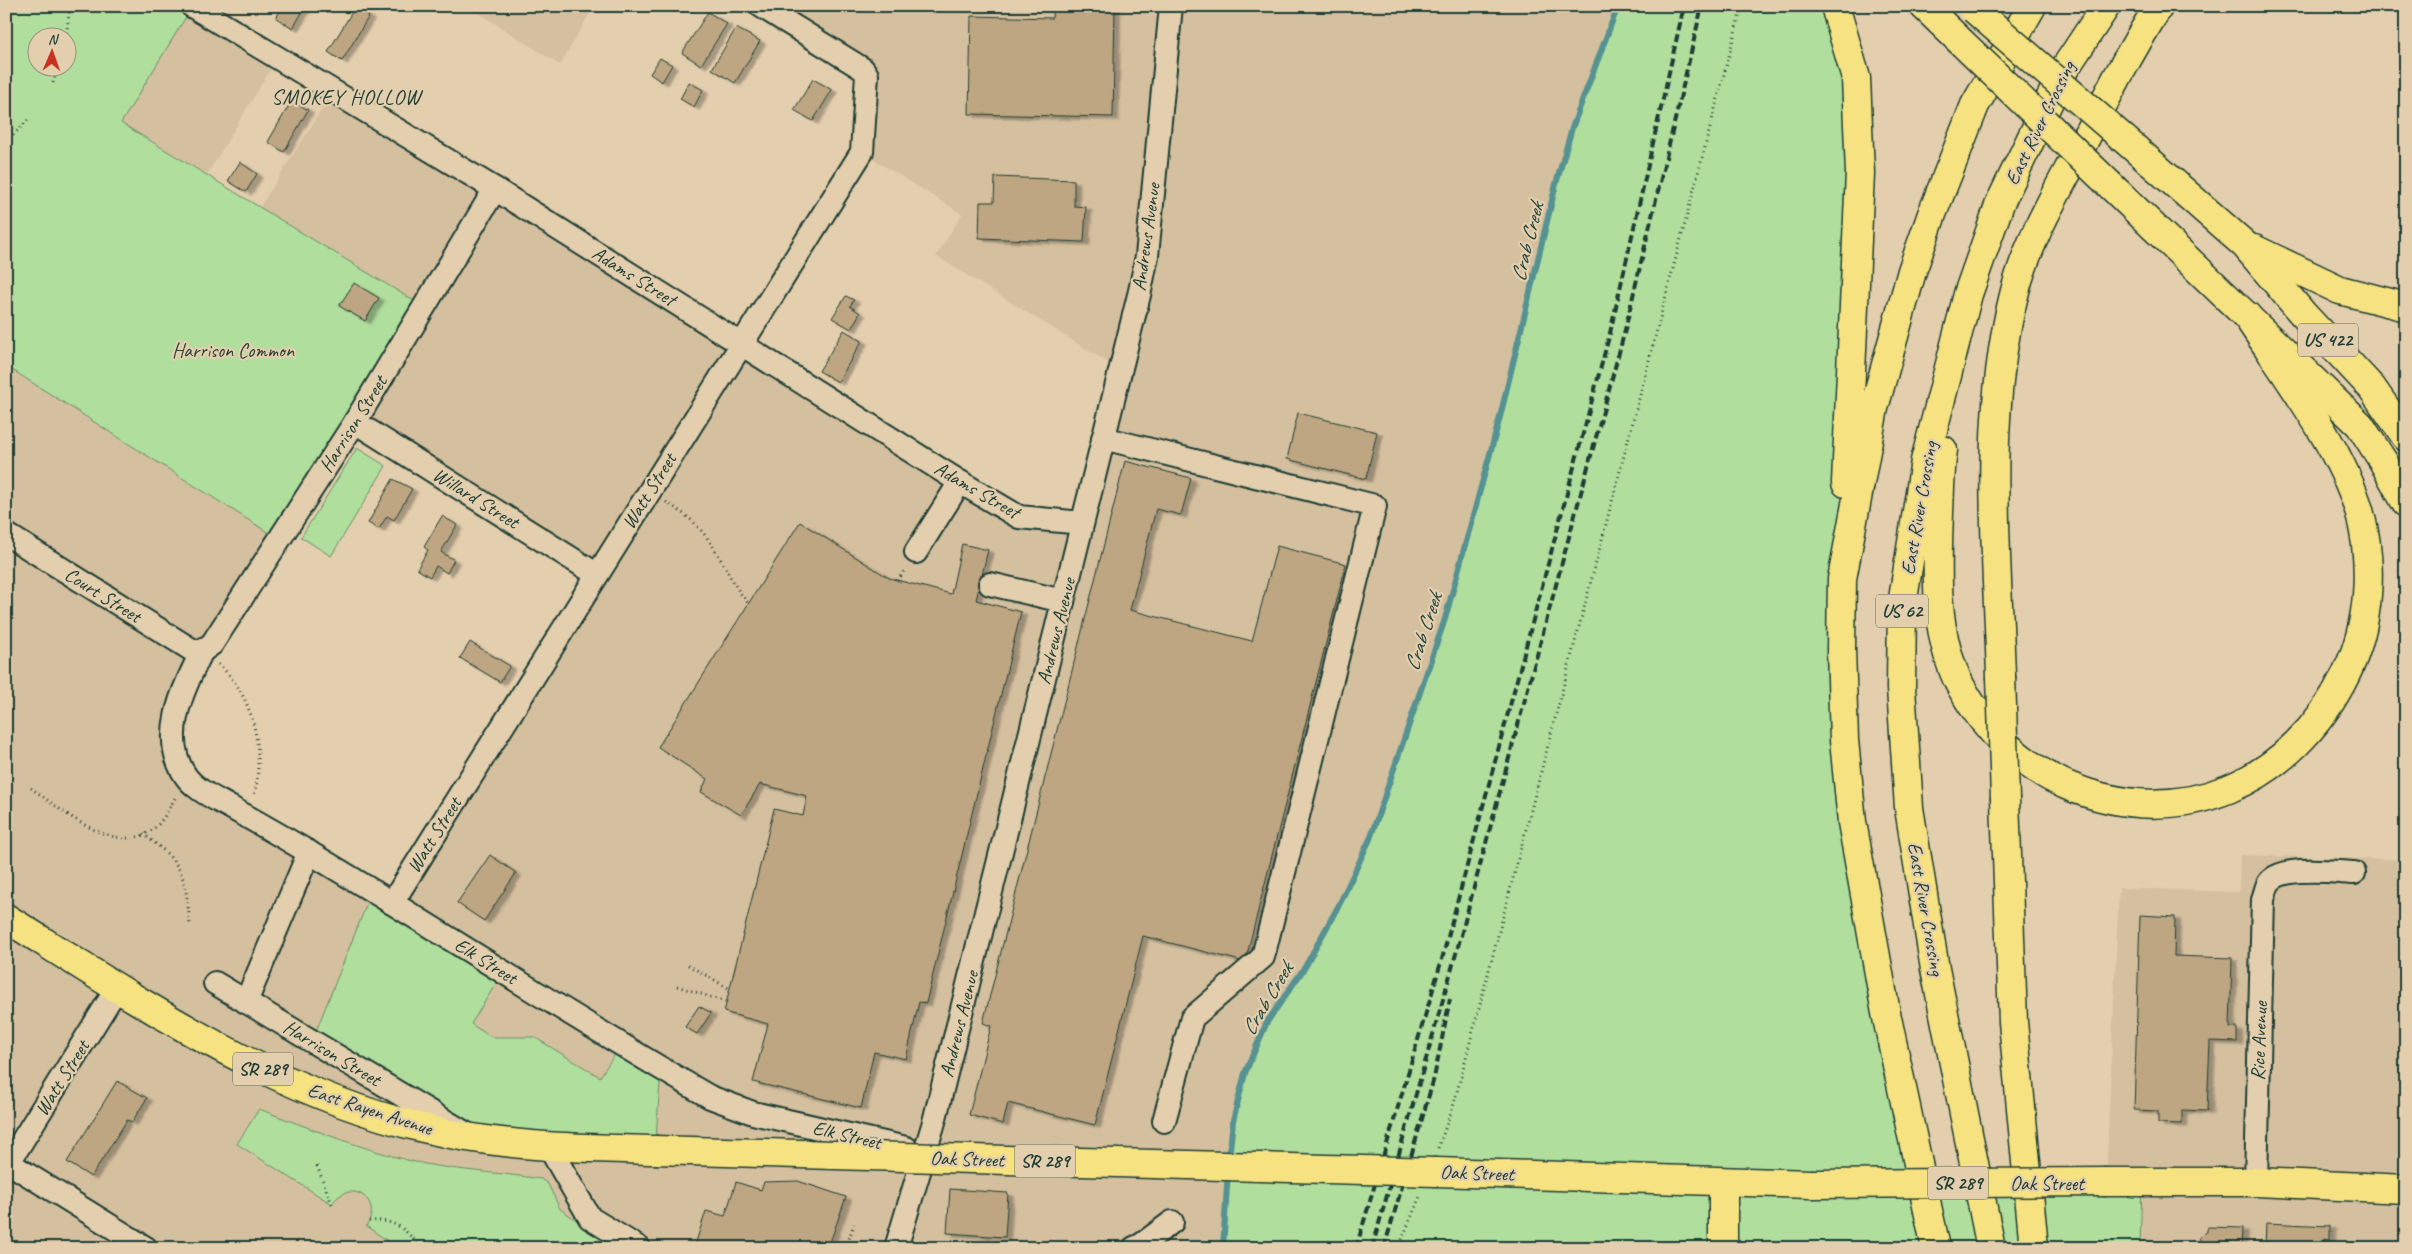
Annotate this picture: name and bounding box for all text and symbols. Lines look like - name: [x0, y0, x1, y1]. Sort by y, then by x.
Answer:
- north arrow: [28, 28, 78, 78]
- text: N: [48, 31, 59, 48]
- street label: East River Crossing: [1999, 55, 2082, 189]
- district label: SMOKEY HOLLOW: [271, 84, 424, 110]
- street label: Andrews Avenue: [1126, 180, 1166, 292]
- water label: Crab Creek: [1505, 197, 1550, 284]
- street label: Adams Street: [587, 240, 683, 313]
- road number: US 422: [2298, 324, 2358, 356]
- park label: Harrison Common: [172, 338, 295, 363]
- street label: Harrison Street: [314, 369, 394, 477]
- street label: East River Crossing: [1895, 438, 1943, 576]
- street label: Watt Street: [616, 447, 683, 533]
- street label: Adams Street: [930, 456, 1027, 526]
- street label: Willard Street: [428, 462, 526, 535]
- street label: Court Street: [60, 562, 148, 630]
- street label: Andrews Avenue: [1031, 574, 1082, 687]
- water label: Crab Creek: [1398, 587, 1449, 674]
- road number: US 62: [1876, 594, 1928, 628]
- street label: Watt Street: [401, 791, 468, 877]
- street label: East River Crossing: [1902, 841, 1950, 979]
- street label: Elk Street: [450, 932, 524, 991]
- water label: Crab Creek: [1235, 955, 1300, 1040]
- street label: Andrews Avenue: [934, 967, 985, 1080]
- street label: Rice Avenue: [2245, 1000, 2273, 1081]
- street label: Harrison Street: [279, 1014, 387, 1093]
- street label: Watt Street: [29, 1034, 96, 1120]
- road number: SR 289: [233, 1052, 293, 1086]
- street label: East Rayen Avenue: [305, 1077, 437, 1141]
- street label: Elk Street: [810, 1115, 886, 1156]
- road number: SR 289: [1015, 1144, 1075, 1178]
- street label: Oak Street: [930, 1145, 1007, 1173]
- street label: Oak Street: [1440, 1159, 1517, 1187]
- road number: SR 289: [1928, 1166, 1988, 1200]
- street label: Oak Street: [2010, 1171, 2086, 1196]

